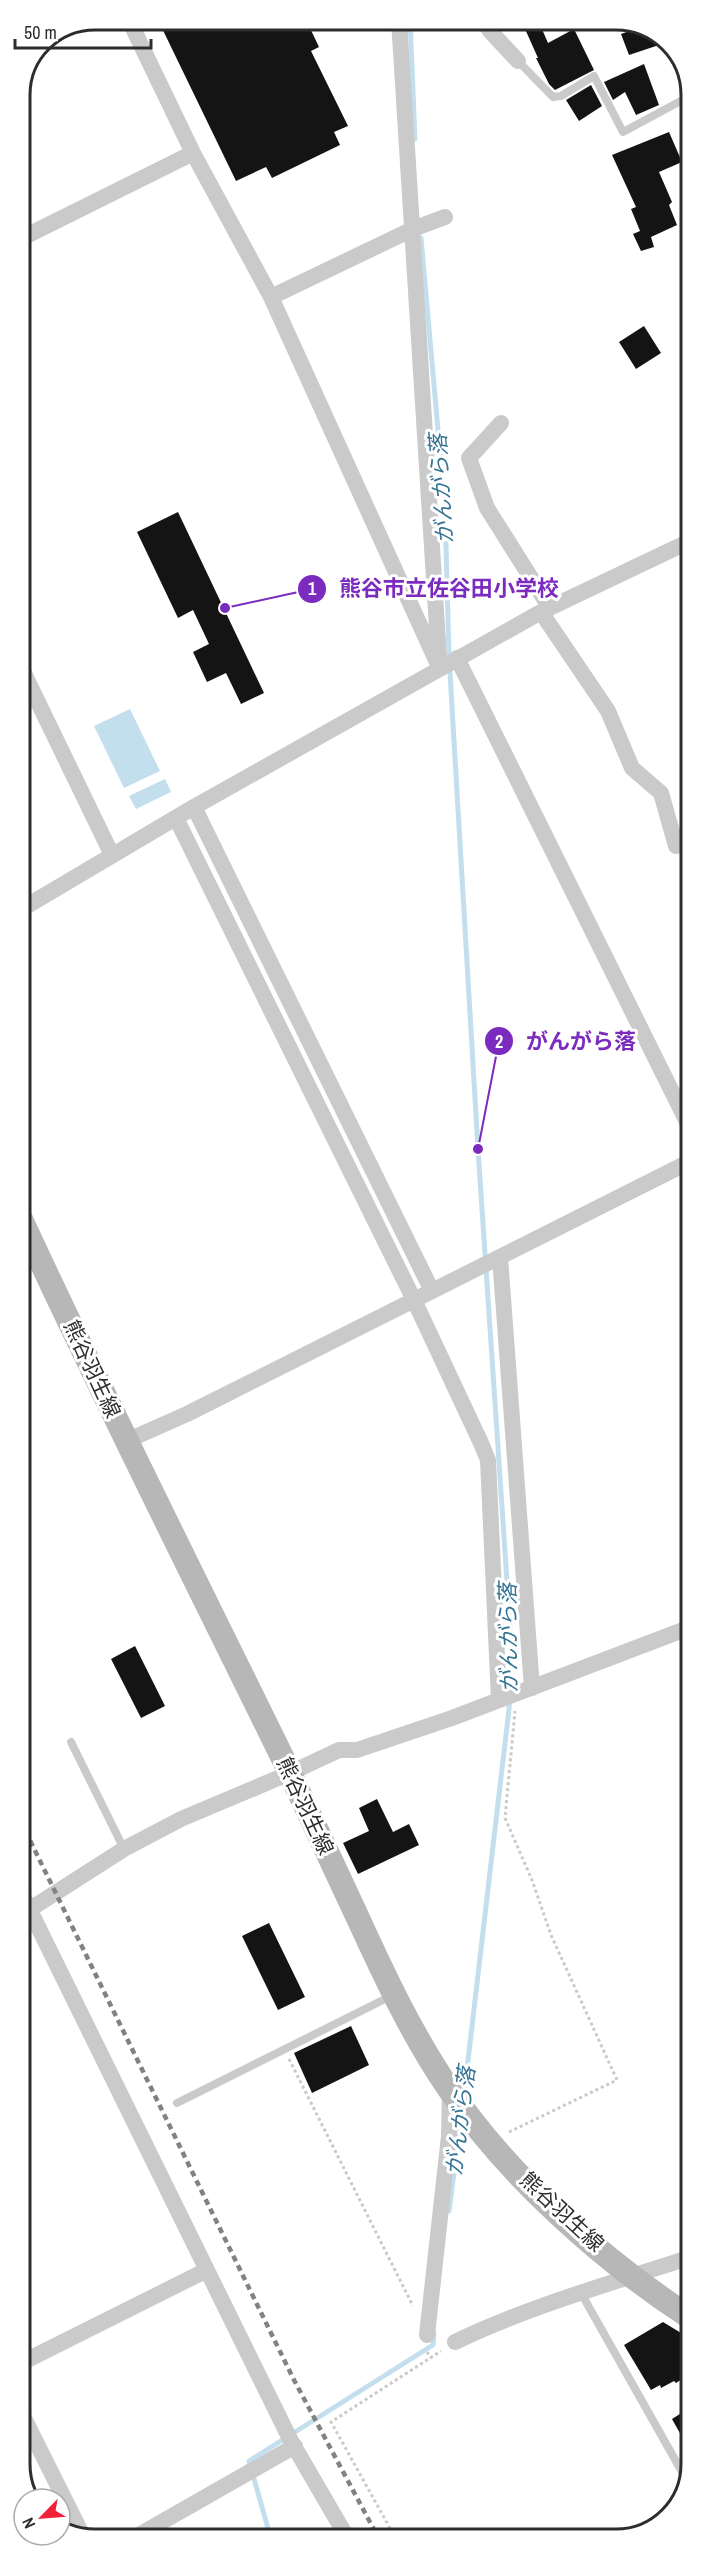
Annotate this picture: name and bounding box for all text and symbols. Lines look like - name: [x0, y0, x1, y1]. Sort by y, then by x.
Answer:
- scale bar: [15, 12, 152, 50]
- text: 50 m: [24, 20, 57, 45]
- water label: がんがら落: [422, 430, 460, 545]
- callout: 熊谷市立佐谷田小学校: [297, 569, 571, 609]
- text: 熊谷市立佐谷田小学校: [339, 573, 559, 603]
- text: 1: [308, 576, 317, 601]
- callout: がんがら落: [484, 1021, 648, 1061]
- text: がんがら落: [526, 1026, 636, 1056]
- text: 2: [495, 1029, 503, 1054]
- street label: 熊谷羽生線: [57, 1315, 128, 1422]
- water label: がんがら落: [492, 1580, 524, 1693]
- street label: 熊谷羽生線: [270, 1752, 341, 1859]
- water label: がんがら落: [438, 2062, 482, 2177]
- street label: 熊谷羽生線: [514, 2165, 611, 2258]
- north arrow: [12, 2487, 72, 2547]
- text: N: [16, 2514, 40, 2532]

